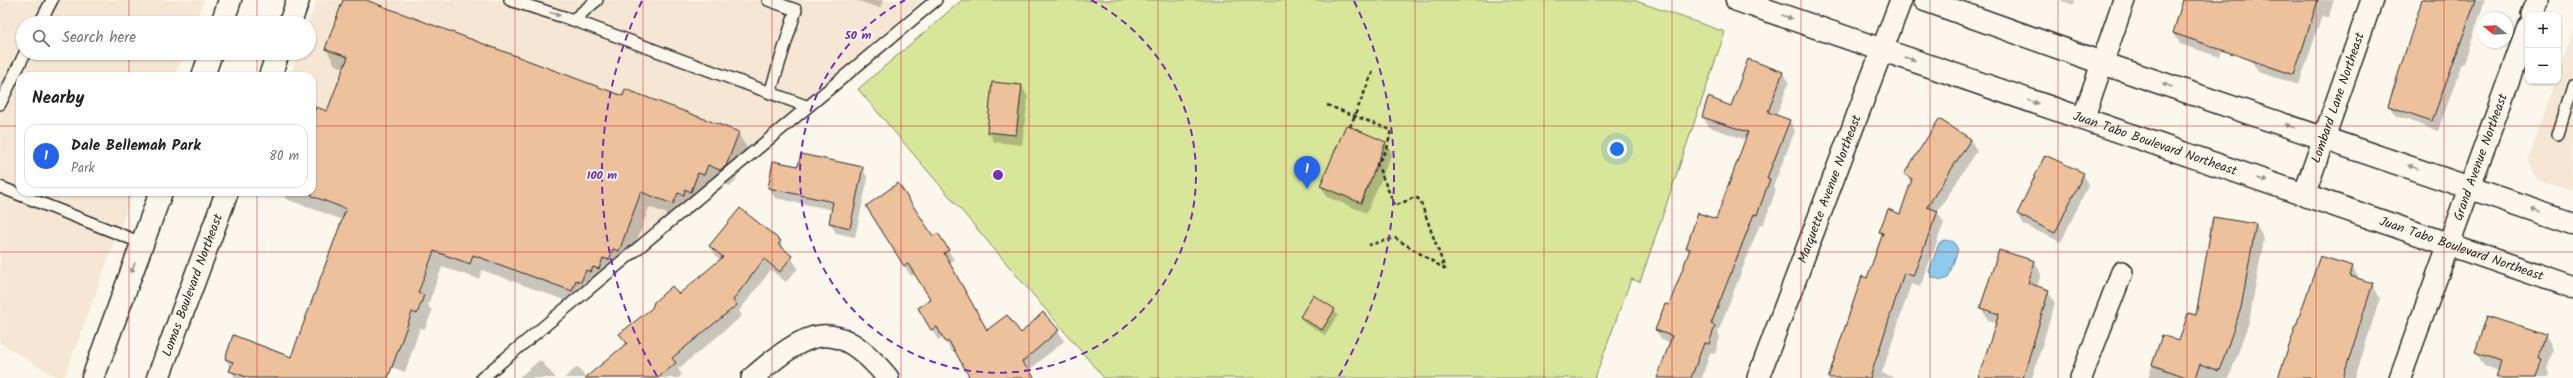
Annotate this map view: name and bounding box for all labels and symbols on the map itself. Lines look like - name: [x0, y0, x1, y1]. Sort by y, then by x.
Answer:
- one-way arrow: [549, 12, 561, 18]
- north arrow: [2477, 12, 2513, 48]
- one-way arrow: [1781, 14, 1793, 20]
- text: 50 m: [844, 26, 872, 45]
- street label: Lombard Lane Northeast: [2305, 29, 2371, 166]
- one-way arrow: [1904, 57, 1916, 63]
- one-way arrow: [2160, 82, 2172, 88]
- street label: Grand Avenue Northeast: [2448, 90, 2514, 224]
- one-way arrow: [2027, 99, 2039, 105]
- street label: Juan Tabo Boulevard Northeast: [2070, 106, 2241, 182]
- street label: Marquette Avenue Northeast: [1792, 111, 1867, 266]
- one-way arrow: [2284, 123, 2296, 129]
- your location: [1607, 139, 1627, 159]
- pin: 1: [1294, 156, 1320, 189]
- one-way arrow: [2407, 164, 2419, 170]
- text: 100 m: [587, 166, 617, 185]
- centre of rings: [991, 168, 1005, 182]
- one-way arrow: [2256, 178, 2268, 184]
- one-way arrow: [2530, 207, 2542, 213]
- street label: Lomas Boulevard Northeast: [156, 210, 229, 360]
- street label: Juan Tabo Boulevard Northeast: [2377, 211, 2547, 287]
- one-way arrow: [129, 263, 135, 275]

